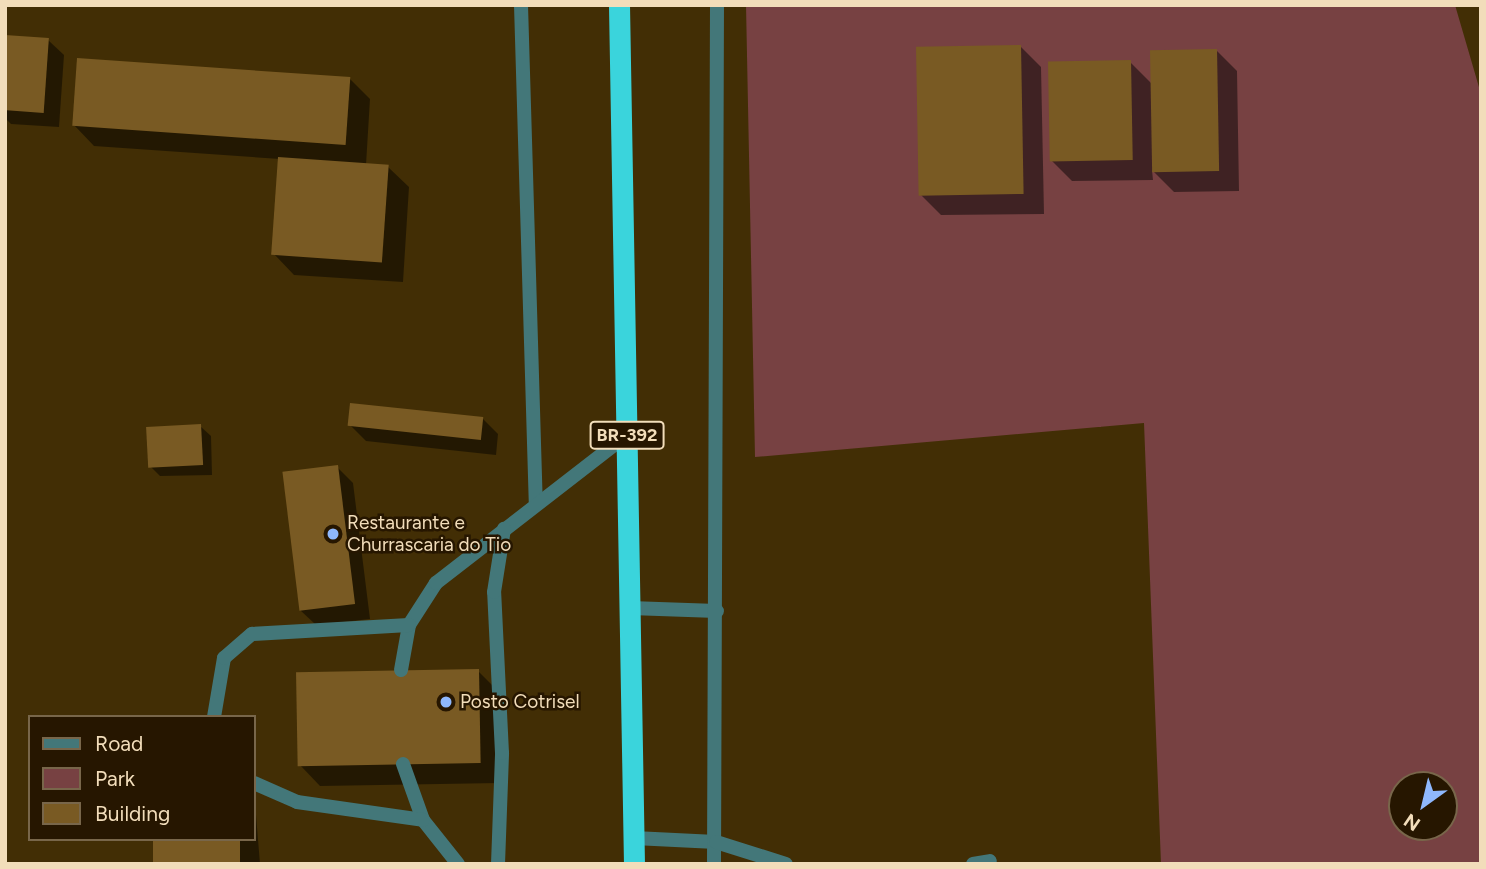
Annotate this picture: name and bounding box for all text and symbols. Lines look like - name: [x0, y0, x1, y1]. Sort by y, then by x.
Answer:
- road number: BR-392: [588, 421, 666, 450]
- place label: Restaurante e Churrascaria do Tio: [347, 512, 511, 556]
- marker: Restaurante e Churrascaria do Tio: [325, 526, 341, 542]
- place label: Posto Cotrisel: [460, 691, 580, 713]
- marker: Posto Cotrisel: [438, 694, 454, 710]
- legend: [28, 715, 256, 841]
- text: Road: [95, 731, 143, 756]
- text: Park: [95, 766, 135, 791]
- north arrow: [1388, 771, 1458, 841]
- text: Building: [95, 801, 170, 826]
- text: N: [1400, 809, 1425, 836]

